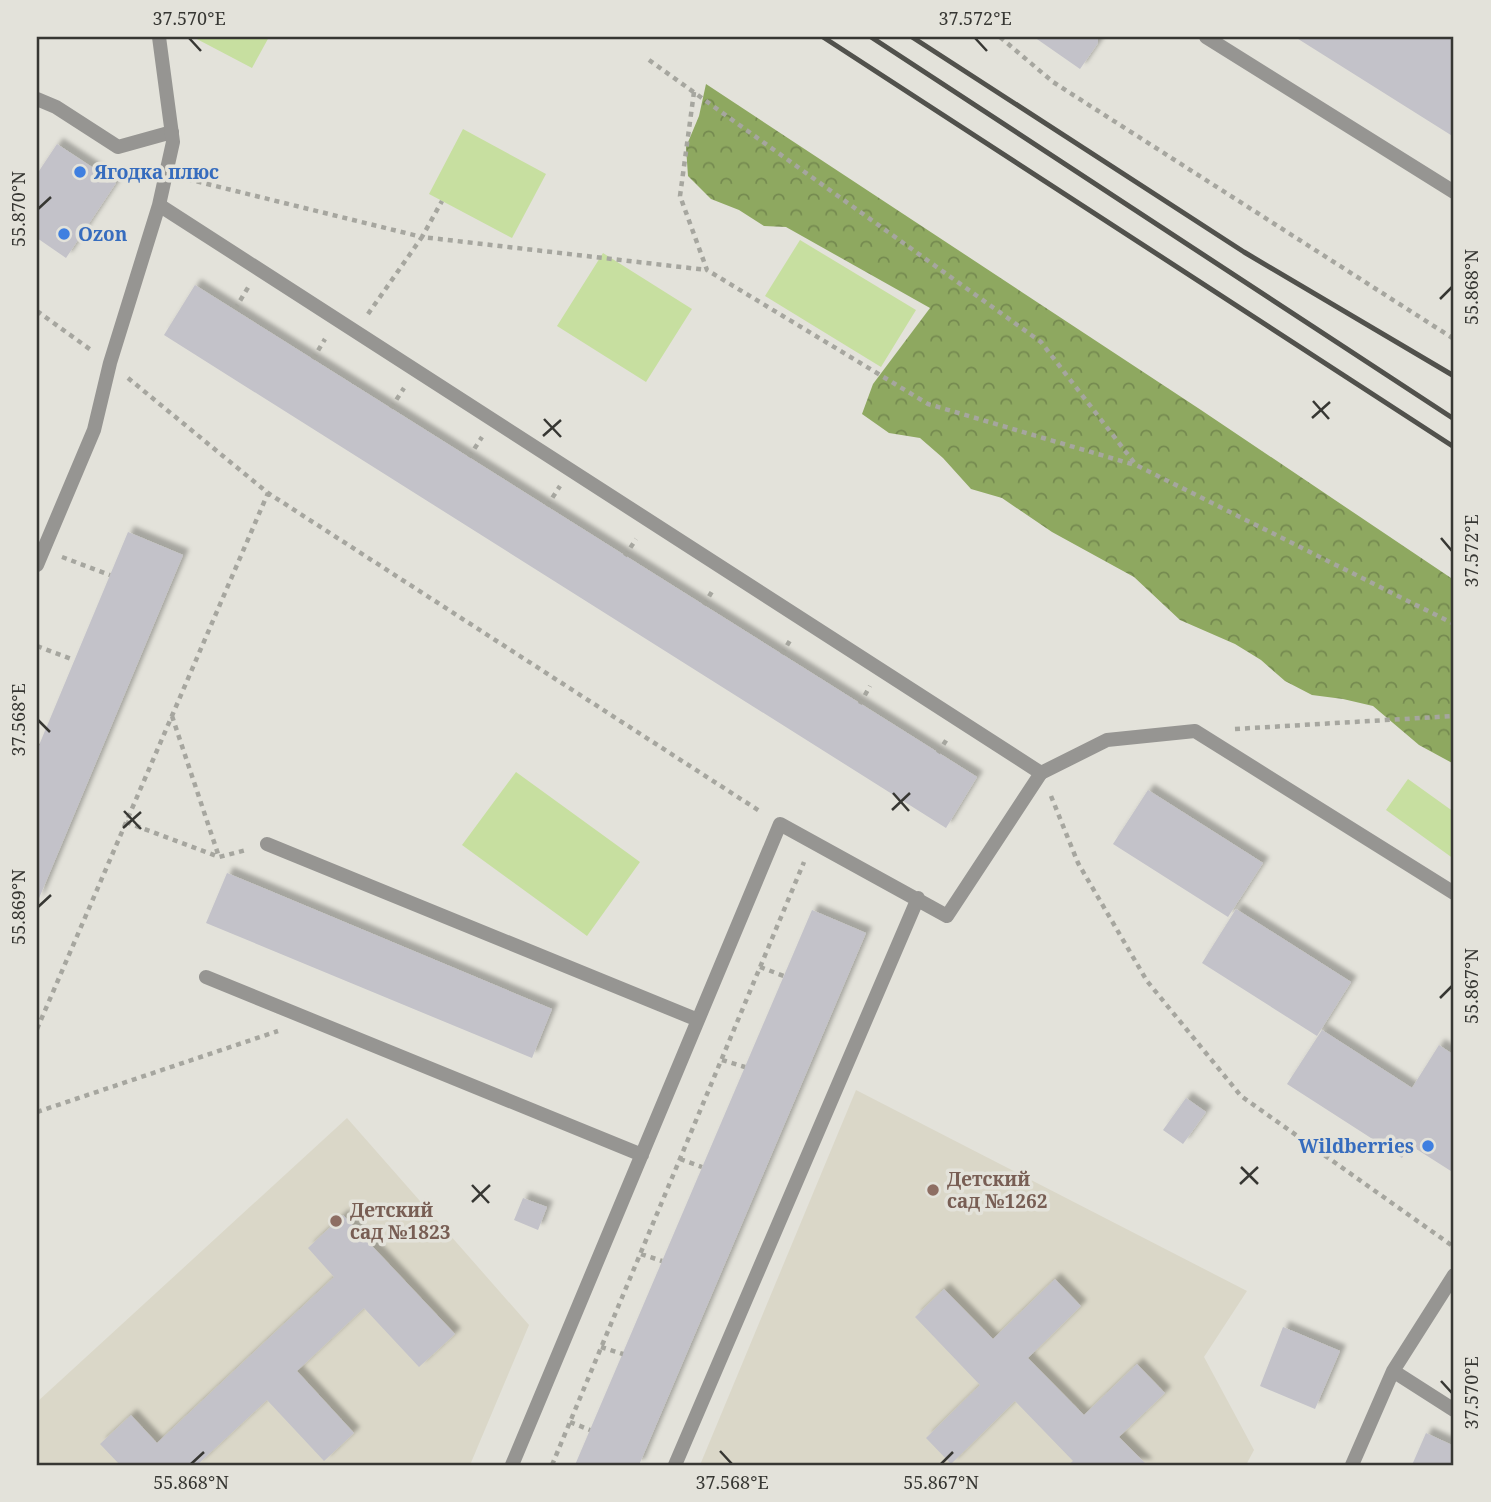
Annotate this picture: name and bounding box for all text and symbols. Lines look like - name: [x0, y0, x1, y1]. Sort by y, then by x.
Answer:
- text: 37.570°E: [152, 6, 226, 30]
- text: 37.572°E: [938, 6, 1012, 30]
- place label: Ягодка плюс: [93, 159, 219, 185]
- marker: Ягодка плюс: [72, 164, 88, 180]
- text: 55.870°N: [6, 171, 30, 247]
- place label: Ozon: [78, 221, 128, 247]
- marker: Ozon: [56, 226, 72, 242]
- text: 55.868°N: [1459, 249, 1483, 325]
- text: 37.572°E: [1459, 514, 1483, 588]
- text: 37.568°E: [6, 683, 30, 757]
- text: 55.869°N: [6, 869, 30, 945]
- text: 55.867°N: [1459, 948, 1483, 1024]
- place label: Wildberries: [1298, 1133, 1414, 1159]
- marker: Wildberries: [1420, 1138, 1436, 1154]
- place label: Детский сад №1262: [947, 1166, 1047, 1214]
- marker: Детский сад №1262: [925, 1182, 941, 1198]
- place label: Детский сад №1823: [350, 1197, 450, 1245]
- marker: Детский сад №1823: [328, 1213, 344, 1229]
- text: 37.570°E: [1459, 1356, 1483, 1430]
- text: 55.868°N: [153, 1470, 229, 1494]
- text: 37.568°E: [695, 1470, 769, 1494]
- text: 55.867°N: [903, 1470, 979, 1494]

